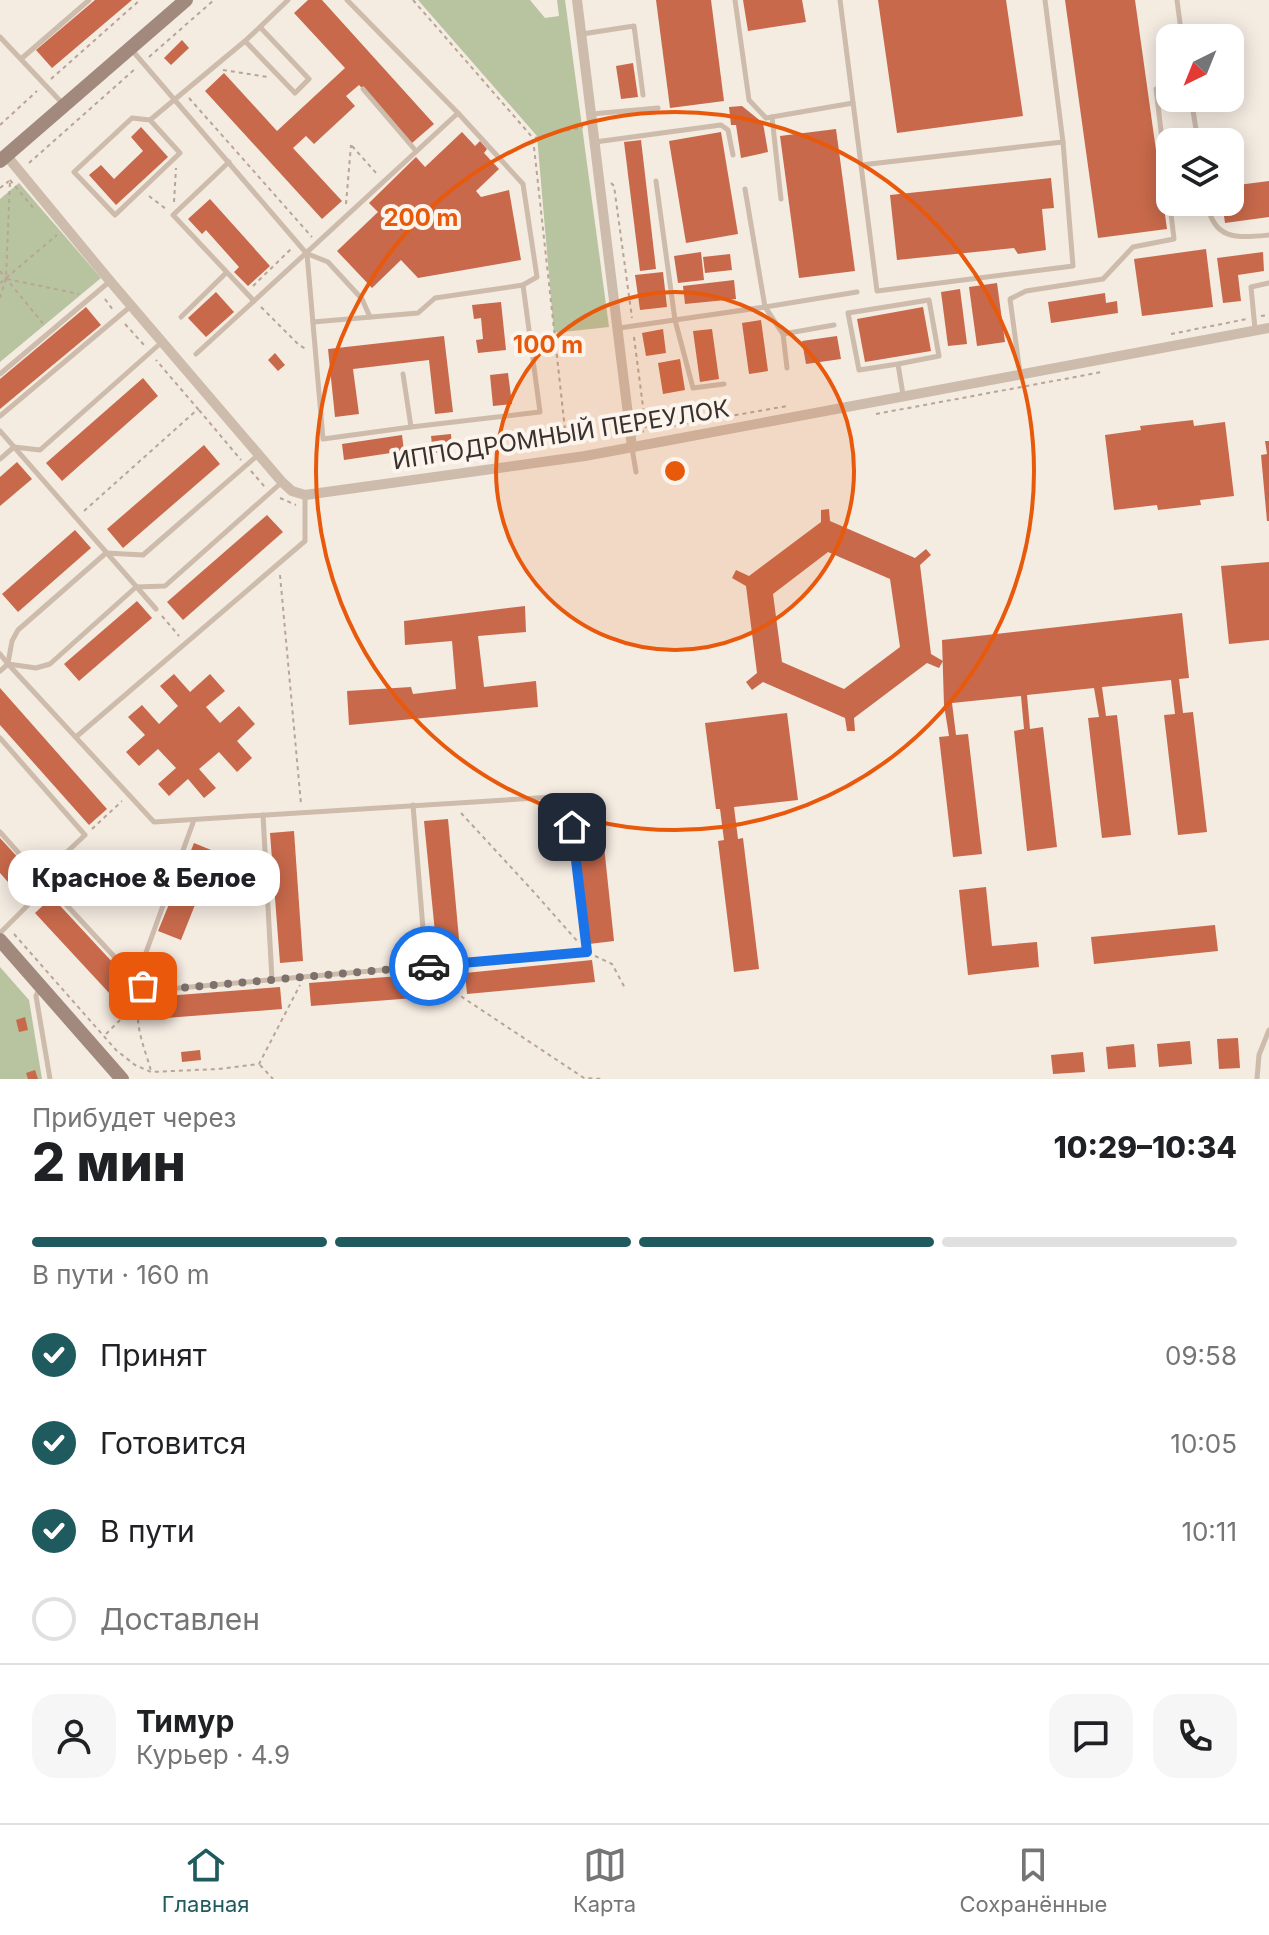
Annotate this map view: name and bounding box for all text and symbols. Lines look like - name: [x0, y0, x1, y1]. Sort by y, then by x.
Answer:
- north arrow: [1156, 24, 1244, 112]
- map controls: [1156, 24, 1244, 216]
- button: layers: [1156, 128, 1244, 216]
- text: 200 m: [383, 203, 459, 232]
- text: 100 m: [513, 330, 583, 359]
- street label: ИППОДРОМНЫЙ ПЕРЕУЛОК: [390, 393, 731, 475]
- centre of rings: [661, 457, 689, 485]
- pin: [538, 793, 606, 861]
- icon: home: [550, 805, 594, 849]
- callout: Красное & Белое: [7, 850, 279, 906]
- text: Красное & Белое: [32, 862, 256, 893]
- courier: [389, 926, 469, 1006]
- icon: car: [407, 944, 451, 988]
- pin: [109, 952, 177, 1020]
- icon: bag: [121, 964, 165, 1008]
- text: Прибудет через: [32, 1102, 236, 1133]
- text: 10:29–10:34: [1054, 1129, 1237, 1165]
- text: 2 мин: [32, 1131, 186, 1194]
- text: В пути · 160 m: [32, 1259, 209, 1290]
- icon: check: [32, 1333, 76, 1377]
- text: Принят: [100, 1337, 207, 1373]
- text: 09:58: [1165, 1340, 1237, 1371]
- icon: check: [32, 1421, 76, 1465]
- text: Готовится: [100, 1425, 246, 1461]
- text: 10:05: [1170, 1428, 1237, 1459]
- icon: check: [32, 1509, 76, 1553]
- text: В пути: [100, 1513, 195, 1549]
- text: 10:11: [1181, 1516, 1237, 1547]
- text: Доставлен: [100, 1601, 260, 1637]
- button: person: [32, 1694, 116, 1778]
- button: chat: [1049, 1694, 1133, 1778]
- button: phone: [1153, 1694, 1237, 1778]
- text: Тимур: [136, 1703, 234, 1739]
- text: Курьер · 4.9: [136, 1739, 290, 1770]
- tab: Главная: [162, 1843, 249, 1917]
- tab: Карта: [573, 1843, 636, 1917]
- tab: Сохранённые: [960, 1843, 1107, 1917]

